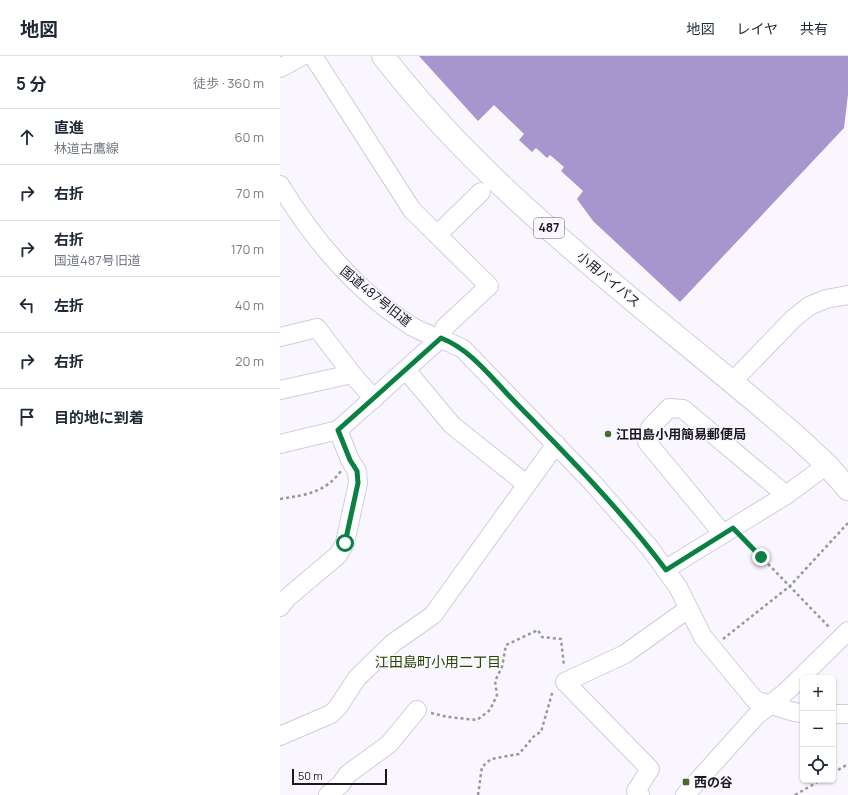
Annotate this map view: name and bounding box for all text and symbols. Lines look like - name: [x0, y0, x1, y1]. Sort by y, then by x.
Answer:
- text: 地図: [20, 16, 58, 42]
- text: 地図: [686, 19, 714, 38]
- text: レイヤ: [736, 19, 778, 38]
- text: 共有: [800, 19, 828, 38]
- text: 5 分: [16, 72, 46, 95]
- text: 徒歩 · 360 m: [193, 74, 264, 92]
- text: 直進: [54, 117, 84, 138]
- icon: ahead: [16, 126, 38, 148]
- text: 60 m: [234, 128, 264, 146]
- text: 林道古鷹線: [54, 139, 119, 157]
- icon: right: [16, 182, 38, 204]
- text: 右折: [54, 183, 84, 204]
- text: 70 m: [236, 184, 264, 202]
- road number: 487: [534, 218, 564, 238]
- text: 右折: [54, 229, 84, 250]
- icon: right: [16, 238, 38, 260]
- text: 170 m: [231, 240, 264, 258]
- street label: 小用バイパス: [573, 247, 645, 311]
- text: 国道487号旧道: [54, 251, 141, 269]
- street label: 国道487号旧道: [337, 262, 415, 330]
- icon: left: [16, 294, 38, 316]
- text: 左折: [54, 295, 84, 316]
- text: 40 m: [235, 296, 264, 314]
- icon: right: [16, 350, 38, 372]
- text: 右折: [54, 351, 84, 372]
- text: 20 m: [235, 352, 264, 370]
- icon: arrive: [16, 406, 38, 428]
- text: 目的地に到着: [54, 407, 144, 428]
- place label: 江田島小用簡易郵便局: [616, 425, 746, 443]
- marker: 江田島小用簡易郵便局: [603, 429, 613, 439]
- route start: [336, 534, 354, 552]
- route end: [752, 548, 770, 566]
- district label: 江田島町小用二丁目: [375, 652, 501, 671]
- map controls: [800, 675, 836, 783]
- button: +: [800, 675, 836, 711]
- button: −: [800, 711, 836, 747]
- button: locate: [800, 747, 836, 783]
- scale bar: [292, 767, 387, 786]
- text: 50 m: [298, 768, 323, 783]
- place label: 西の谷: [694, 773, 733, 791]
- marker: 西の谷: [681, 777, 691, 787]

